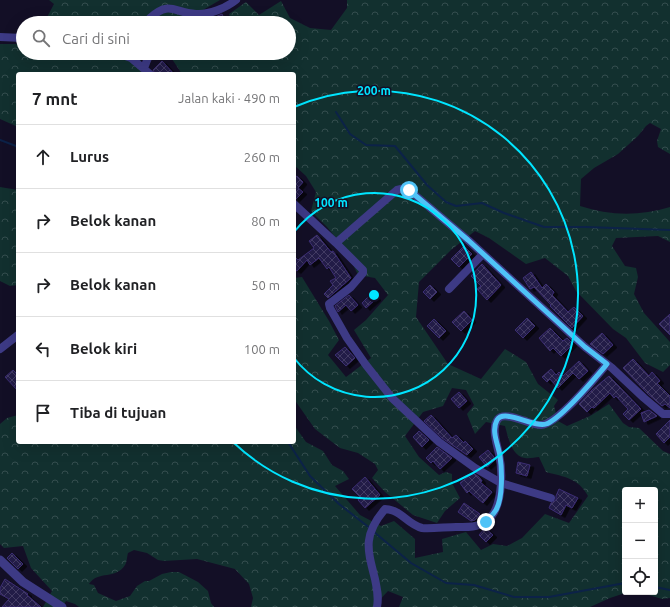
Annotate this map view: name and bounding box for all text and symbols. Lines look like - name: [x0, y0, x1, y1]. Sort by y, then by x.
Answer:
- search box: [16, 16, 296, 60]
- icon: search: [30, 27, 52, 49]
- text: Cari di sini: [62, 30, 130, 47]
- text: 200 m: [357, 84, 391, 97]
- text: 7 mnt: [32, 89, 78, 108]
- text: Jalan kaki · 490 m: [178, 91, 280, 105]
- icon: ahead: [32, 146, 54, 168]
- text: Lurus: [70, 148, 109, 165]
- text: 260 m: [244, 150, 280, 164]
- route start: [400, 181, 418, 199]
- text: 100 m: [314, 196, 348, 209]
- icon: right: [32, 210, 54, 232]
- text: Belok kanan: [70, 212, 156, 229]
- text: 80 m: [251, 214, 280, 228]
- icon: right: [32, 274, 54, 296]
- text: Belok kanan: [70, 276, 156, 293]
- text: 50 m: [251, 278, 280, 292]
- centre of rings: [367, 288, 381, 302]
- icon: left: [32, 338, 54, 360]
- text: Belok kiri: [70, 340, 137, 357]
- text: 100 m: [244, 342, 280, 356]
- icon: arrive: [32, 402, 54, 424]
- text: Tiba di tujuan: [70, 404, 166, 421]
- map controls: [622, 487, 658, 595]
- button: +: [622, 487, 658, 523]
- route end: [477, 513, 495, 531]
- button: −: [622, 523, 658, 559]
- button: locate: [622, 559, 658, 595]

